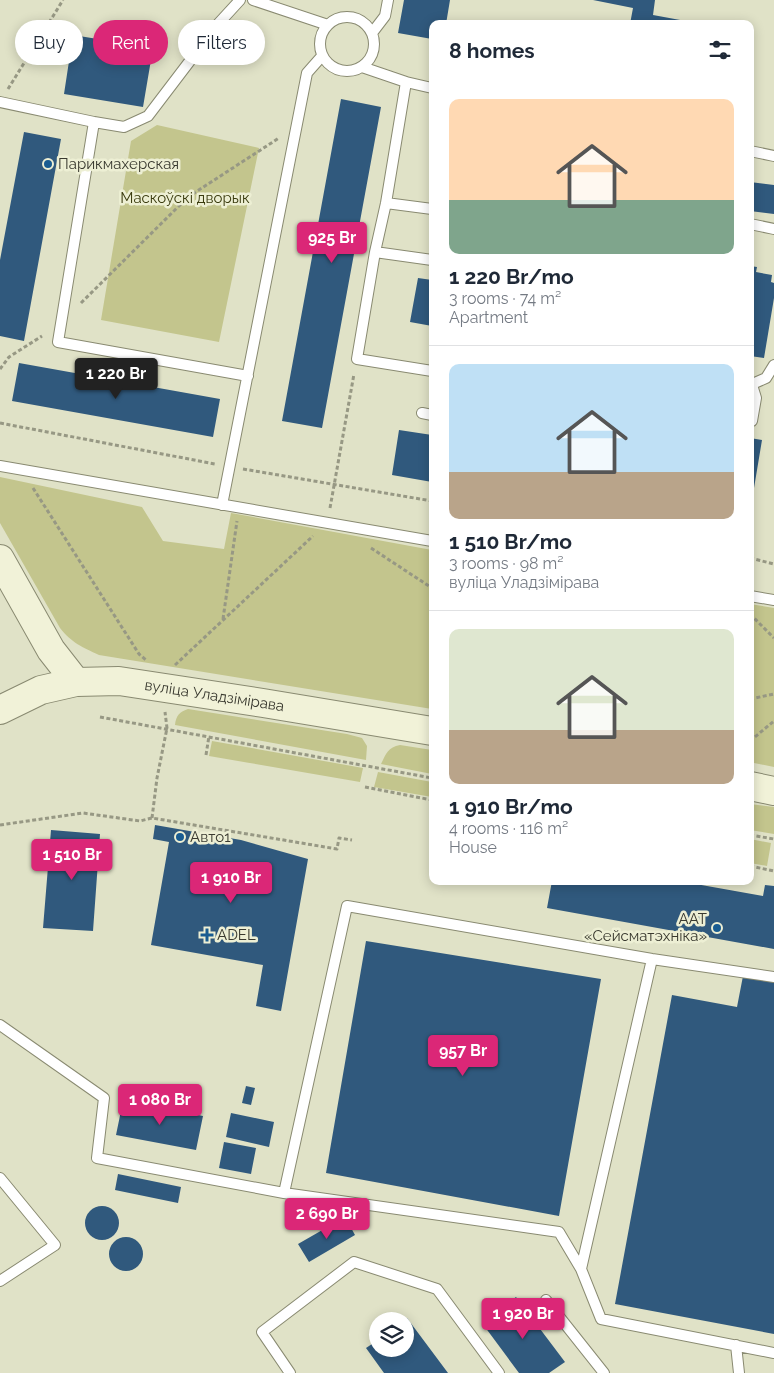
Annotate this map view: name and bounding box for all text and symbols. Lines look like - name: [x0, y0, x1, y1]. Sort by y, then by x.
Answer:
- chip: Buy: [15, 20, 83, 65]
- chip: Rent: [93, 20, 168, 65]
- chip: Filters: [178, 20, 265, 65]
- icon: filters: [706, 36, 734, 64]
- text: 8 homes: [449, 38, 535, 63]
- icon: home: [547, 131, 637, 221]
- place label: Парикмахерская: [58, 155, 179, 173]
- marker: Парикмахерская: [42, 158, 54, 170]
- park label: Маскоўскі дворык: [120, 189, 250, 207]
- pin: 925 Br: [291, 222, 373, 264]
- text: 925 Br: [308, 228, 356, 247]
- text: 1 220 Br/mo: [449, 264, 574, 289]
- text: 3 rooms · 74 m²: [449, 289, 561, 308]
- text: Apartment: [449, 308, 528, 327]
- pin: 1 220 Br: [64, 358, 168, 400]
- text: 1 220 Br: [86, 364, 146, 383]
- icon: home: [547, 397, 637, 487]
- text: 1 510 Br/mo: [449, 529, 572, 554]
- text: 3 rooms · 98 m²: [449, 554, 564, 573]
- text: вуліца Уладзімірава: [449, 573, 599, 592]
- icon: home: [547, 662, 637, 752]
- street label: вуліца Уладзімірава: [143, 676, 286, 715]
- text: 1 910 Br/mo: [449, 794, 573, 819]
- text: 4 rooms · 116 m²: [449, 819, 568, 838]
- place label: Авто1: [190, 828, 231, 846]
- marker: Авто1: [174, 831, 186, 843]
- pin: 1 510 Br: [20, 838, 124, 881]
- text: House: [449, 838, 497, 857]
- text: 1 510 Br: [42, 845, 102, 864]
- pin: 1 910 Br: [179, 862, 283, 904]
- text: 1 910 Br: [201, 868, 261, 887]
- place label: ААТ «Сейсматэхніка»: [584, 910, 707, 945]
- marker: ААТ «Сейсматэхніка»: [711, 922, 723, 934]
- place label: ADEL: [217, 926, 256, 944]
- marker: ADEL: [201, 929, 213, 941]
- pin: 957 Br: [422, 1034, 504, 1077]
- text: 957 Br: [439, 1041, 487, 1060]
- pin: 1 080 Br: [108, 1084, 212, 1126]
- text: 1 080 Br: [129, 1090, 191, 1109]
- pin: 2 690 Br: [275, 1198, 379, 1240]
- text: 2 690 Br: [296, 1204, 358, 1223]
- pin: 1 920 Br: [471, 1298, 575, 1340]
- text: 1 920 Br: [493, 1304, 553, 1323]
- map controls: [369, 1312, 414, 1357]
- button: layers: [369, 1312, 414, 1357]

